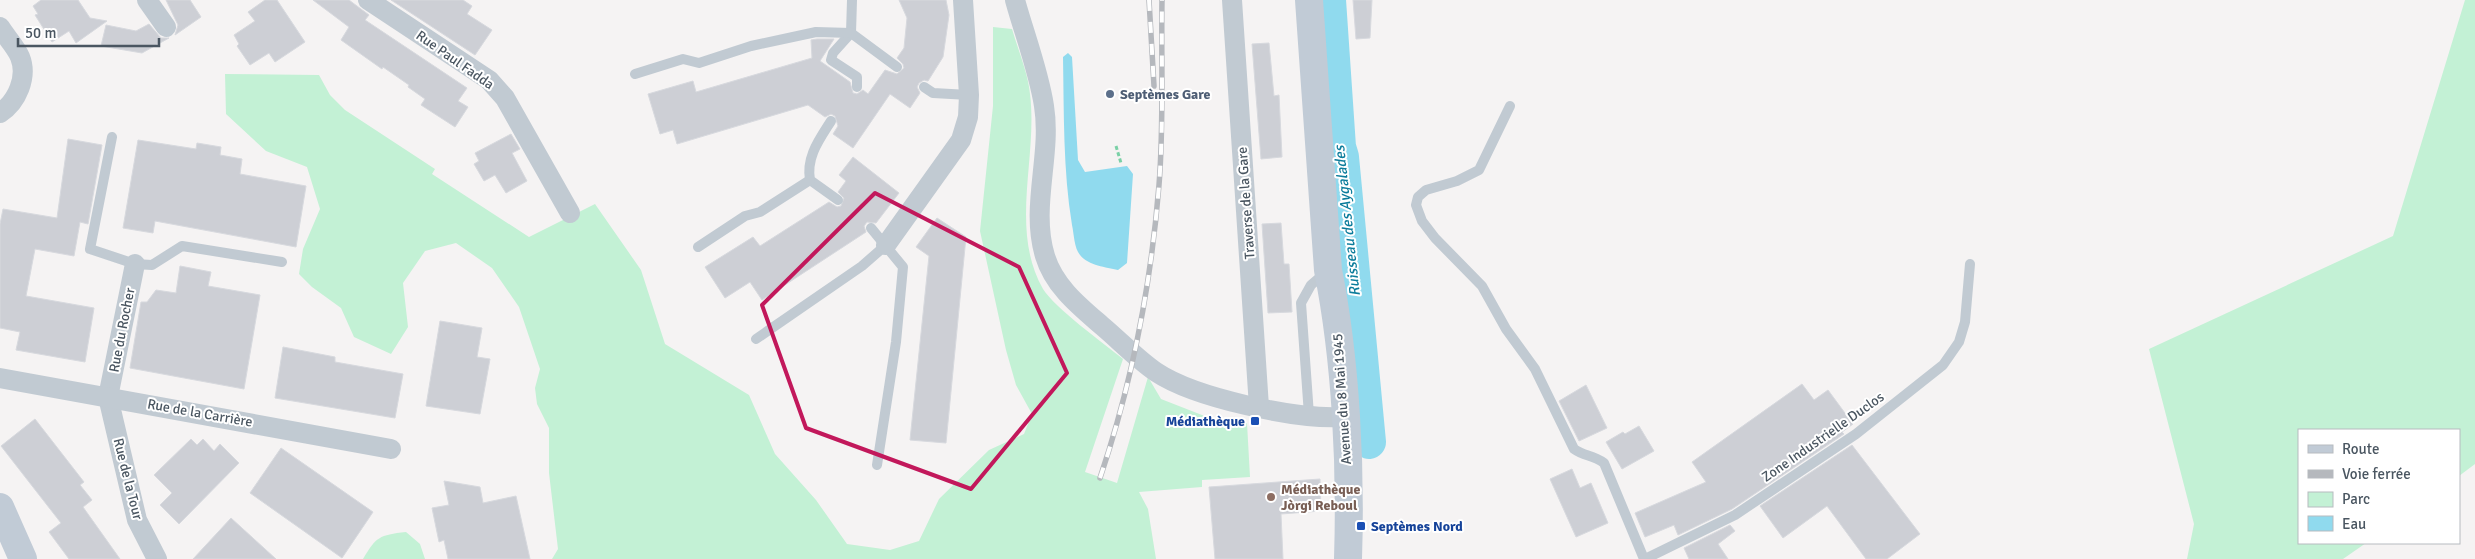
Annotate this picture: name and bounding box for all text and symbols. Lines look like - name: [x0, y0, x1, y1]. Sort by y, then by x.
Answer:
- scale bar: [18, 15, 159, 47]
- text: 50 m: [25, 24, 56, 42]
- street label: Rue Paul Fadda: [413, 27, 497, 93]
- place label: Septèmes Gare: [1120, 86, 1211, 103]
- marker: Septèmes Gare: [1104, 88, 1116, 100]
- water label: Ruisseau des Aygalades: [1330, 143, 1364, 297]
- street label: Traverse de la Gare: [1234, 146, 1258, 260]
- street label: Rue du Rocher: [105, 285, 139, 374]
- street label: Avenue du 8 Mai 1945: [1329, 333, 1355, 465]
- street label: Zone Industrielle Duclos: [1759, 388, 1887, 486]
- street label: Rue de la Carrière: [146, 395, 254, 431]
- place label: Médiathèque: [1166, 413, 1245, 430]
- marker: Médiathèque: [1249, 415, 1261, 427]
- legend: [2298, 429, 2460, 544]
- street label: Rue de la Tour: [110, 436, 147, 522]
- text: Route: [2342, 440, 2379, 458]
- text: Voie ferrée: [2342, 465, 2411, 483]
- place label: Médiathèque Jòrgi Reboul: [1281, 481, 1360, 514]
- text: Parc: [2342, 490, 2370, 508]
- marker: Médiathèque Jòrgi Reboul: [1265, 491, 1277, 503]
- text: Eau: [2342, 515, 2366, 533]
- place label: Septèmes Nord: [1371, 518, 1463, 535]
- marker: Septèmes Nord: [1355, 520, 1367, 532]

